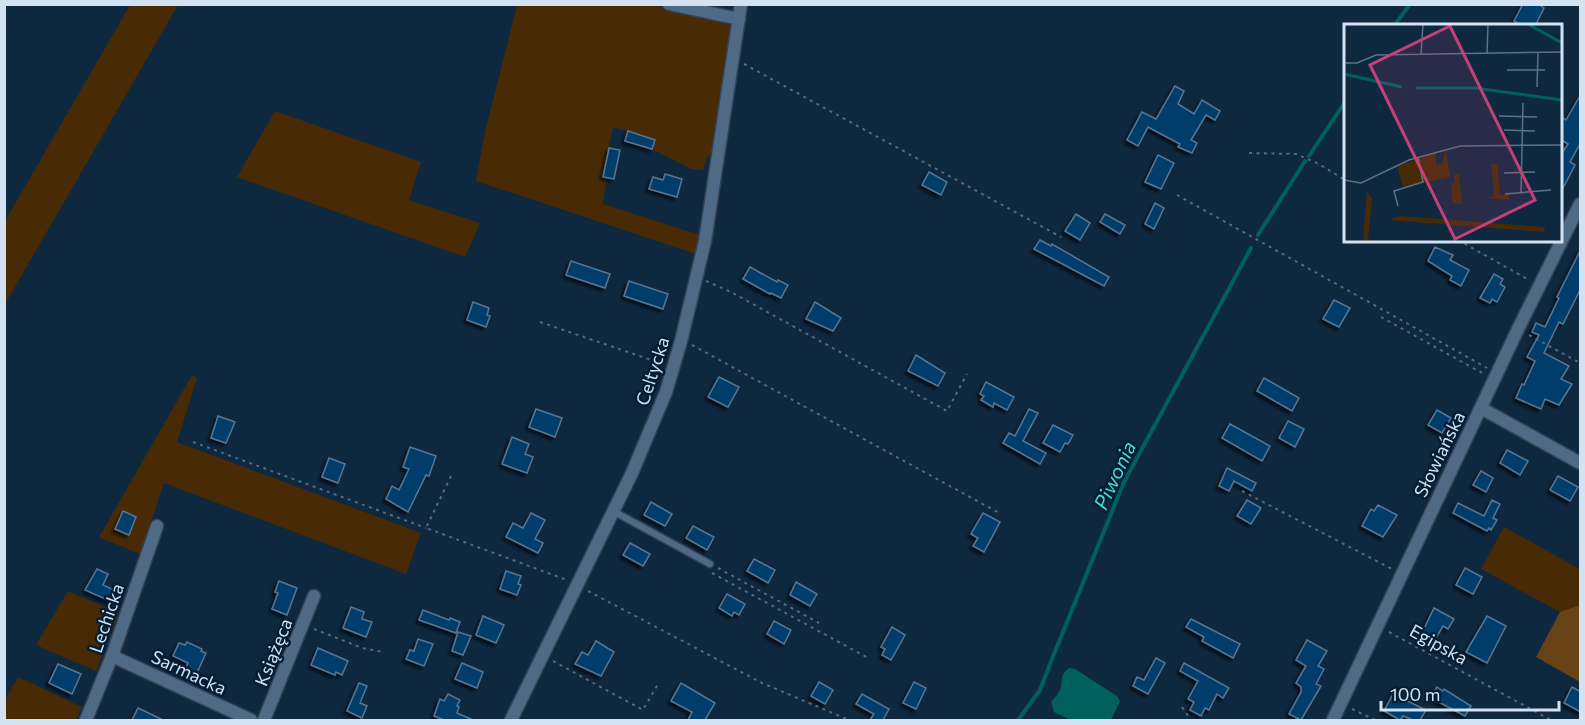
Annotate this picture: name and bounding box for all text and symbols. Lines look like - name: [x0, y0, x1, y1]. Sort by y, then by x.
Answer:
- inset map: [1344, 24, 1561, 242]
- street label: Celtycka: [631, 334, 673, 408]
- street label: Słowiańska: [1409, 408, 1469, 500]
- water label: Piwonia: [1088, 437, 1140, 513]
- street label: Lechicka: [84, 581, 128, 655]
- street label: Książęca: [249, 615, 297, 689]
- street label: Egipska: [1406, 619, 1472, 669]
- street label: Sarmacka: [148, 645, 230, 699]
- scale bar: [1381, 674, 1560, 712]
- text: 100 m: [1390, 683, 1440, 705]

